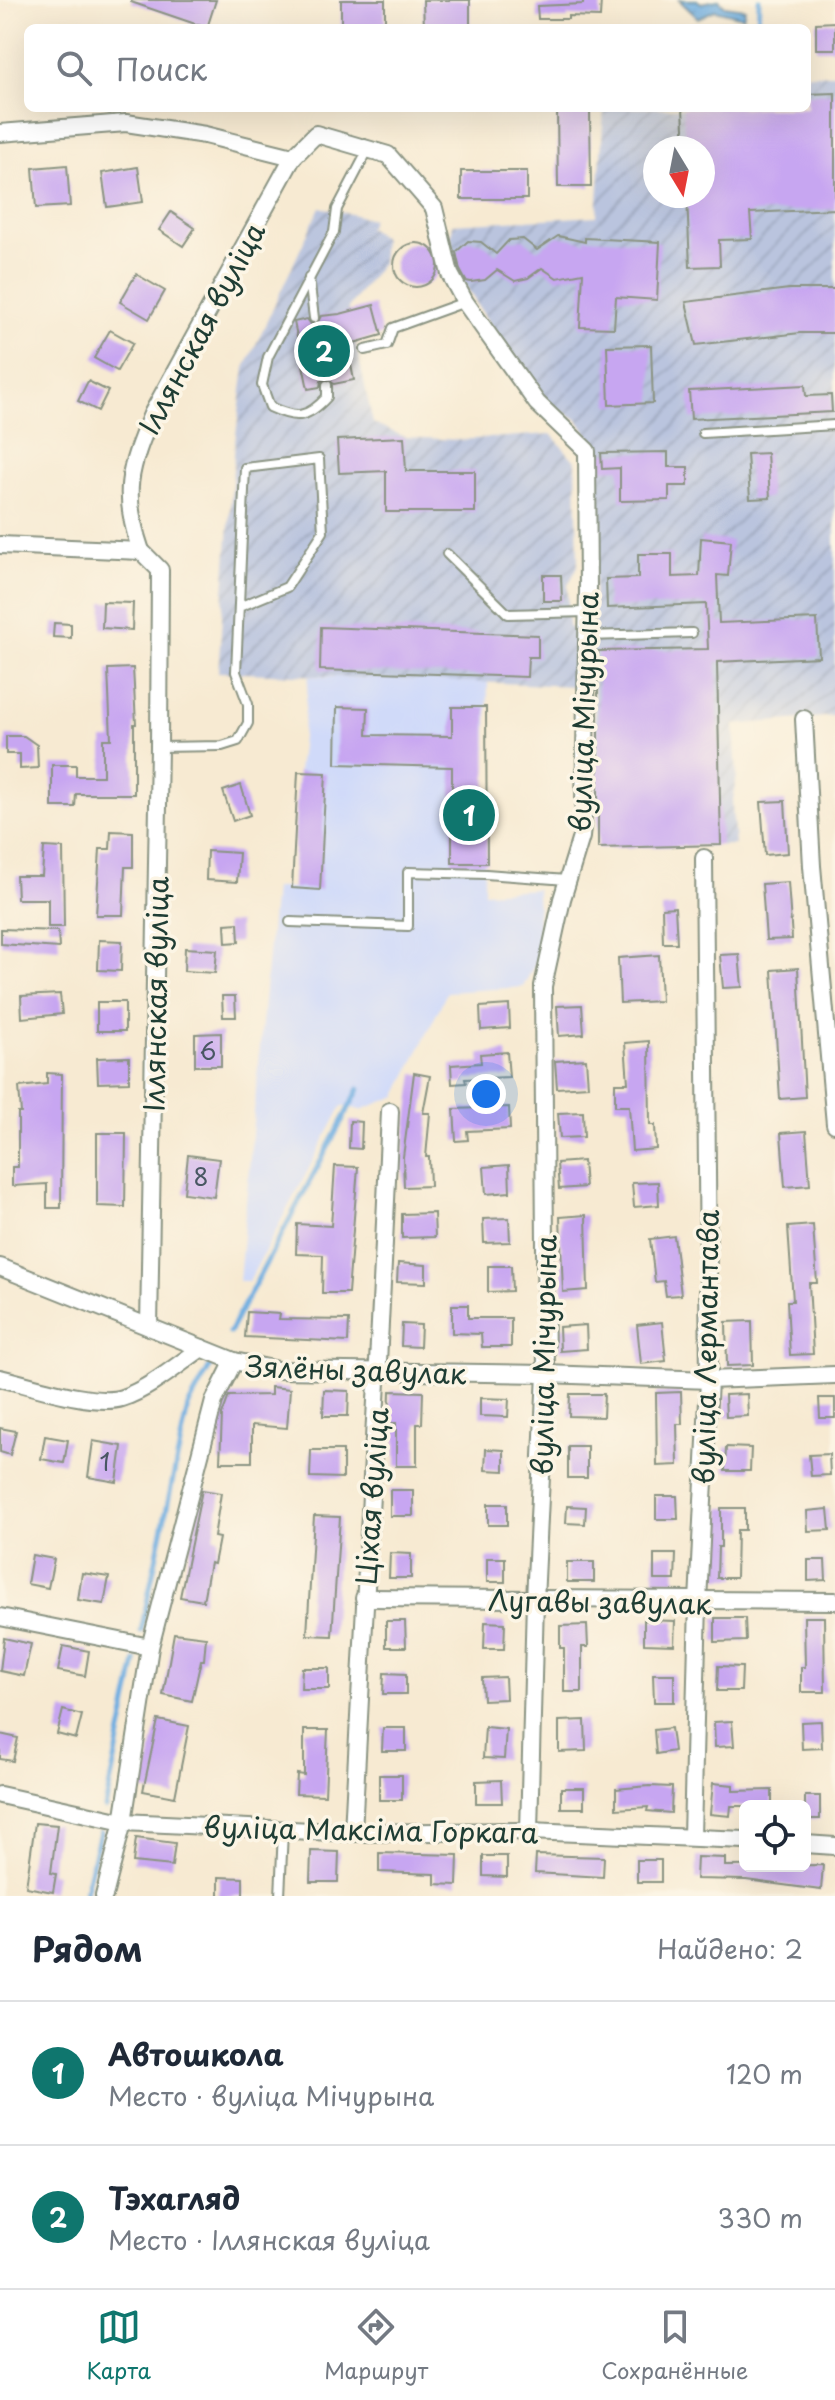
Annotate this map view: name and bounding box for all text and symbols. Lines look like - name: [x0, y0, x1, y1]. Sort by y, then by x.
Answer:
- search box: [24, 24, 811, 112]
- icon: search: [52, 46, 96, 90]
- text: Поиск: [116, 46, 207, 91]
- north arrow: [643, 136, 715, 208]
- street label: Іллянская вуліца: [127, 213, 276, 442]
- pin: 2: [298, 321, 350, 381]
- street label: вуліца Мічурына: [557, 591, 609, 833]
- pin: 1: [443, 785, 495, 845]
- street label: Іллянская вуліца: [131, 875, 179, 1112]
- house number: 6: [200, 1032, 216, 1068]
- your location: [466, 1074, 506, 1114]
- house number: 8: [194, 1158, 209, 1194]
- street label: вуліца Лермантава: [681, 1209, 729, 1485]
- street label: вуліца Мічурына: [519, 1234, 567, 1475]
- street label: Зялёны завулак: [245, 1344, 468, 1394]
- street label: Ціхая вуліца: [343, 1405, 399, 1586]
- house number: 1: [100, 1443, 110, 1479]
- street label: Лугавы завулак: [488, 1578, 713, 1624]
- map controls: [739, 1800, 811, 1872]
- button: locate: [739, 1800, 811, 1872]
- street label: вуліца Максіма Горкага: [203, 1805, 539, 1853]
- text: Рядом: [32, 1922, 143, 1974]
- text: Найдено: 2: [657, 1929, 803, 1968]
- text: Автошкола: [108, 2031, 284, 2076]
- text: 1: [52, 2054, 64, 2093]
- text: 120 m: [726, 2054, 803, 2093]
- text: Место · вуліца Мічурына: [108, 2076, 434, 2115]
- text: Тэхагляд: [108, 2175, 240, 2220]
- text: 2: [49, 2198, 67, 2237]
- text: 330 m: [718, 2198, 803, 2237]
- text: Место · Іллянская вуліца: [108, 2220, 430, 2259]
- tab: Карта: [87, 2305, 151, 2386]
- tab: Маршрут: [324, 2305, 428, 2386]
- tab: Сохранённые: [601, 2305, 748, 2386]

